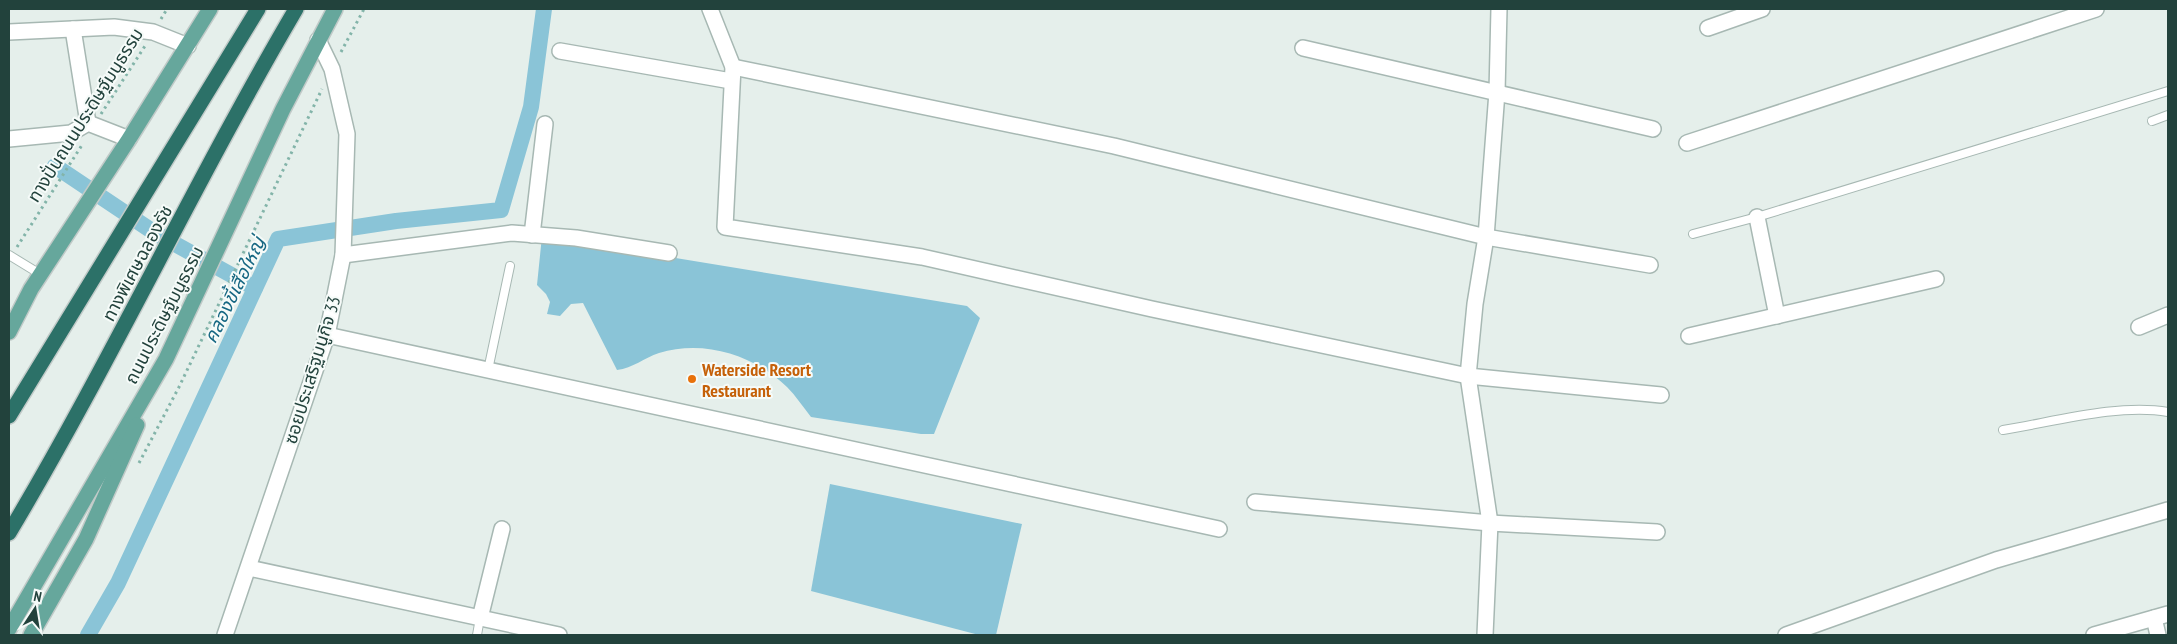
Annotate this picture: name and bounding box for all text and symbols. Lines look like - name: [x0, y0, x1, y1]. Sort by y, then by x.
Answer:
- street label: ทางปั่นถนนประดิษฐ์มนูธรรม: [22, 23, 149, 207]
- street label: ทางพิเศษฉลองรัช: [97, 201, 177, 325]
- water label: คลองขี้เสือใหญ่: [197, 230, 271, 347]
- street label: ถนนประดิษฐ์มนูธรรม: [119, 242, 210, 388]
- street label: ซอยประเสริฐมนูกิจ 33: [279, 293, 346, 447]
- place label: Waterside Resort Restaurant: [701, 358, 812, 402]
- marker: Waterside Resort Restaurant: [686, 373, 698, 385]
- north arrow: [10, 584, 60, 634]
- text: N: [32, 587, 43, 606]

